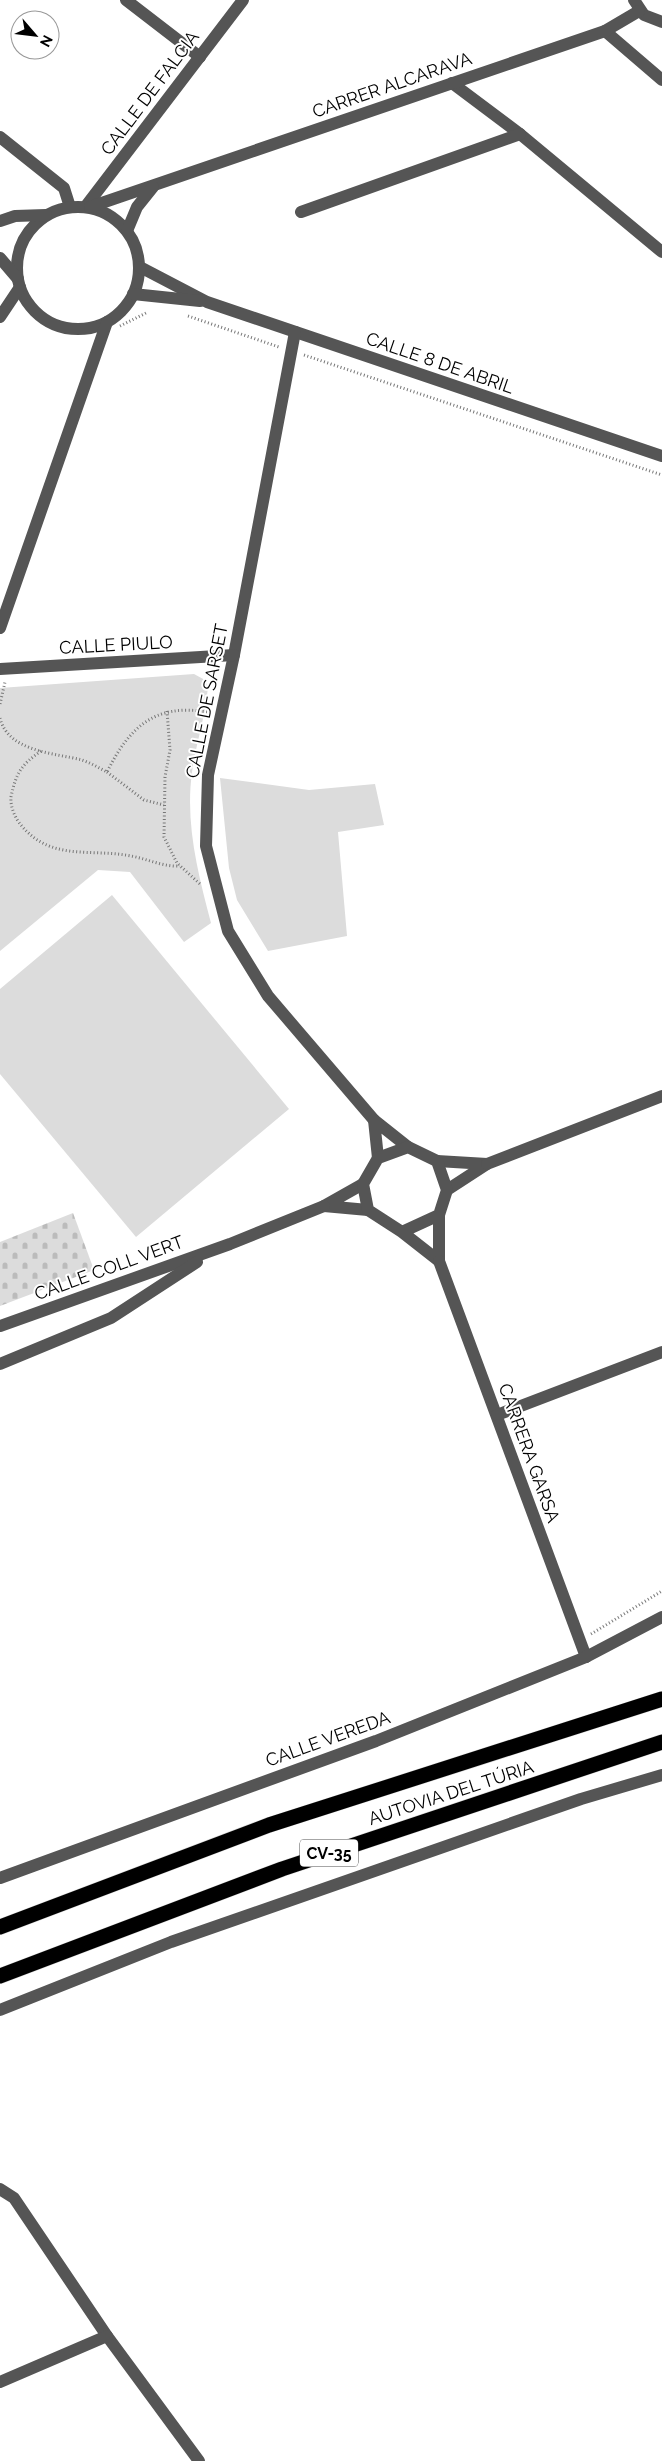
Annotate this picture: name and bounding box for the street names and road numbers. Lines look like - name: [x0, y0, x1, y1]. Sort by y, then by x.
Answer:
- street label: CALLE DE FALCIA: [96, 27, 203, 159]
- street label: CARRER ALCARAVA: [309, 47, 474, 122]
- street label: CALLE 8 DE ABRIL: [364, 327, 517, 398]
- street label: CALLE DE SARSET: [181, 622, 232, 780]
- street label: CALLE PIULO: [59, 631, 173, 658]
- street label: CALLE COLL VERT: [32, 1231, 186, 1304]
- street label: CARRERA GARSA: [495, 1380, 564, 1525]
- street label: CALLE VEREDA: [263, 1706, 393, 1771]
- street label: AUTOVIA DEL TÚRIA: [365, 1755, 536, 1829]
- road number: CV-35: [300, 1840, 358, 1866]

